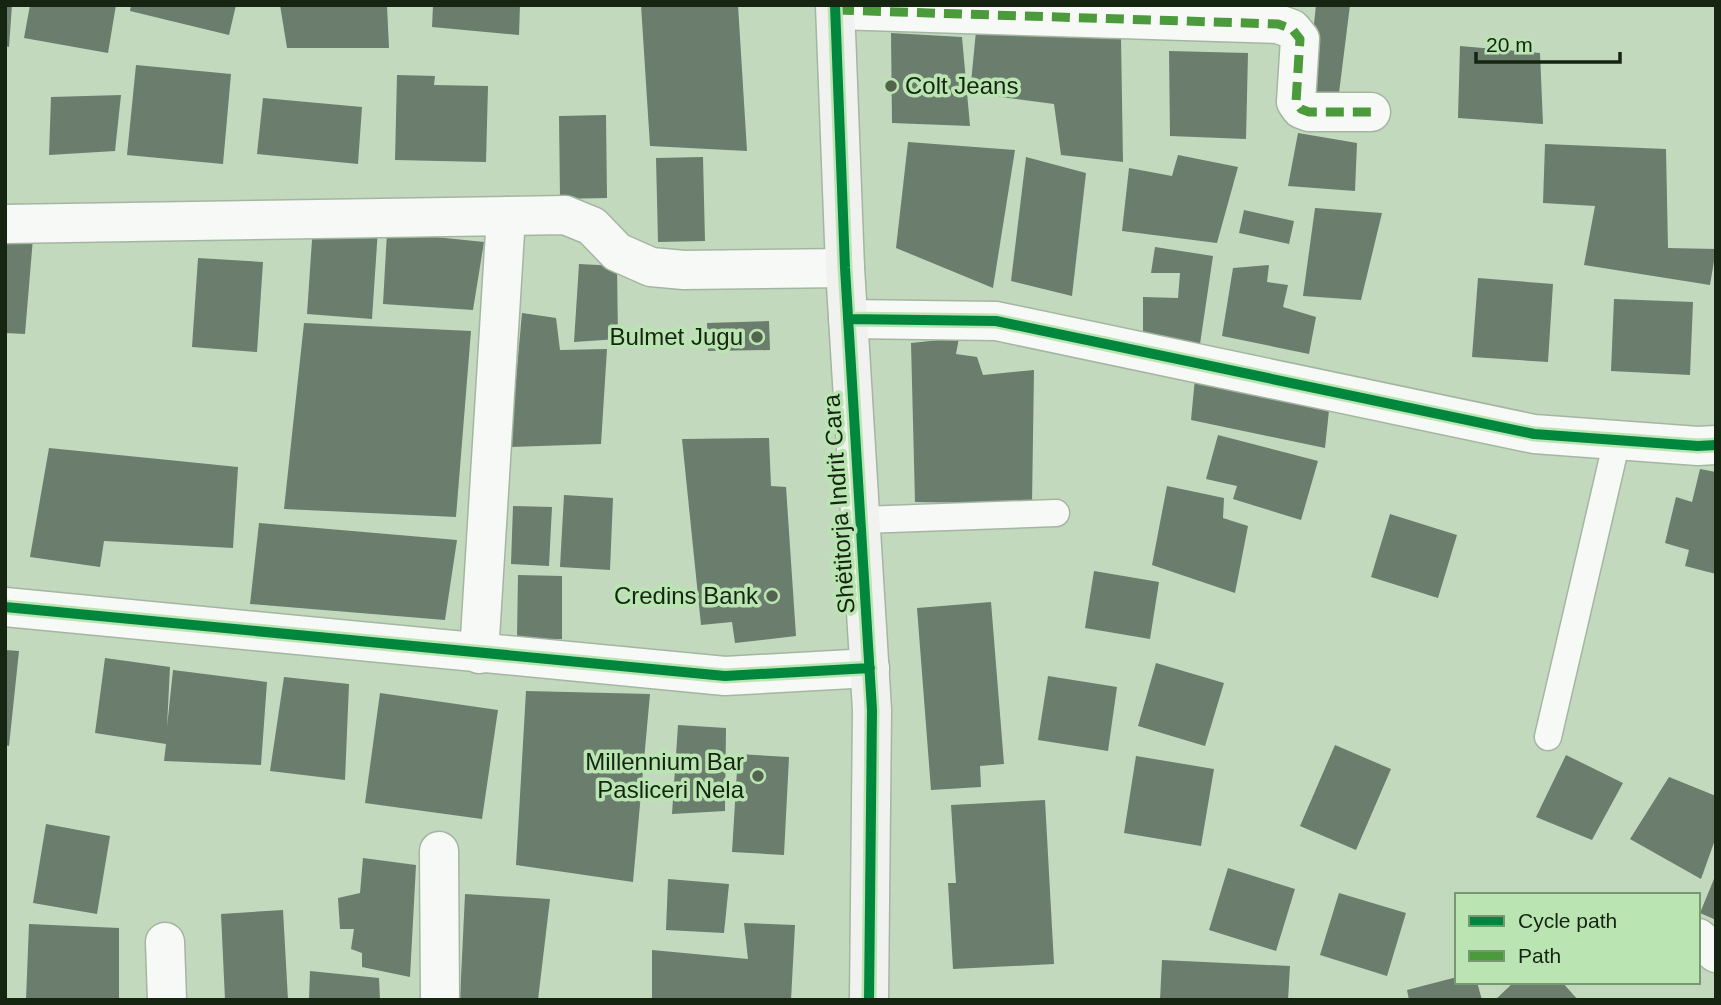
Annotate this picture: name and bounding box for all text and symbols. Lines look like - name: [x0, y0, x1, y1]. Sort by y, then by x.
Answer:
- scale bar: [1476, 21, 1620, 65]
- text: 20 m: [1486, 33, 1533, 56]
- place label: Colt Jeans: [905, 72, 1018, 99]
- marker: Colt Jeans: [883, 78, 899, 94]
- place label: Bulmet Jugu: [610, 323, 743, 350]
- marker: Bulmet Jugu: [749, 329, 765, 345]
- street label: Shëtitorja Indrit Cara: [817, 393, 860, 615]
- place label: Credins Bank: [614, 582, 759, 609]
- marker: Credins Bank: [764, 588, 780, 604]
- place label: Millennium Bar Pasliceri Nela: [585, 748, 745, 803]
- marker: Millennium Bar Pasliceri Nela: [750, 768, 766, 784]
- legend: [1455, 893, 1700, 984]
- text: Cycle path: [1518, 909, 1617, 932]
- text: Path: [1518, 944, 1561, 967]

